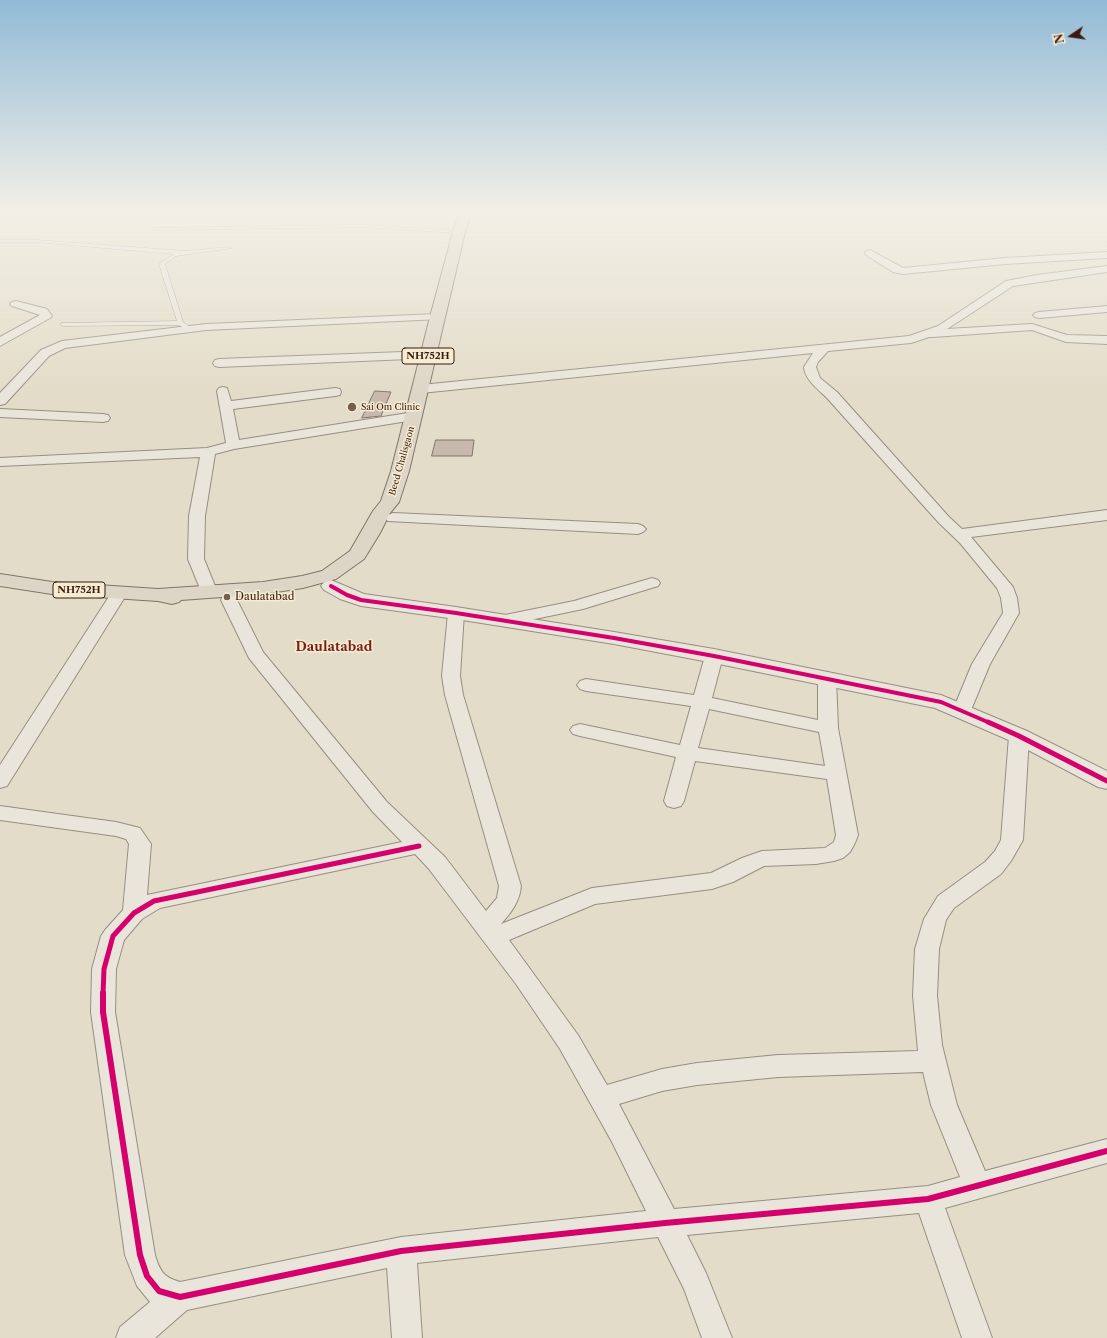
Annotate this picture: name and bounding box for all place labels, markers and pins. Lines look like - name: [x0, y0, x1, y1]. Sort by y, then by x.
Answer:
- marker: Sai Om Clinic: [346, 401, 358, 413]
- place label: Sai Om Clinic: [361, 402, 420, 412]
- place label: Daulatabad: [235, 590, 294, 604]
- marker: Daulatabad: [222, 592, 232, 602]

